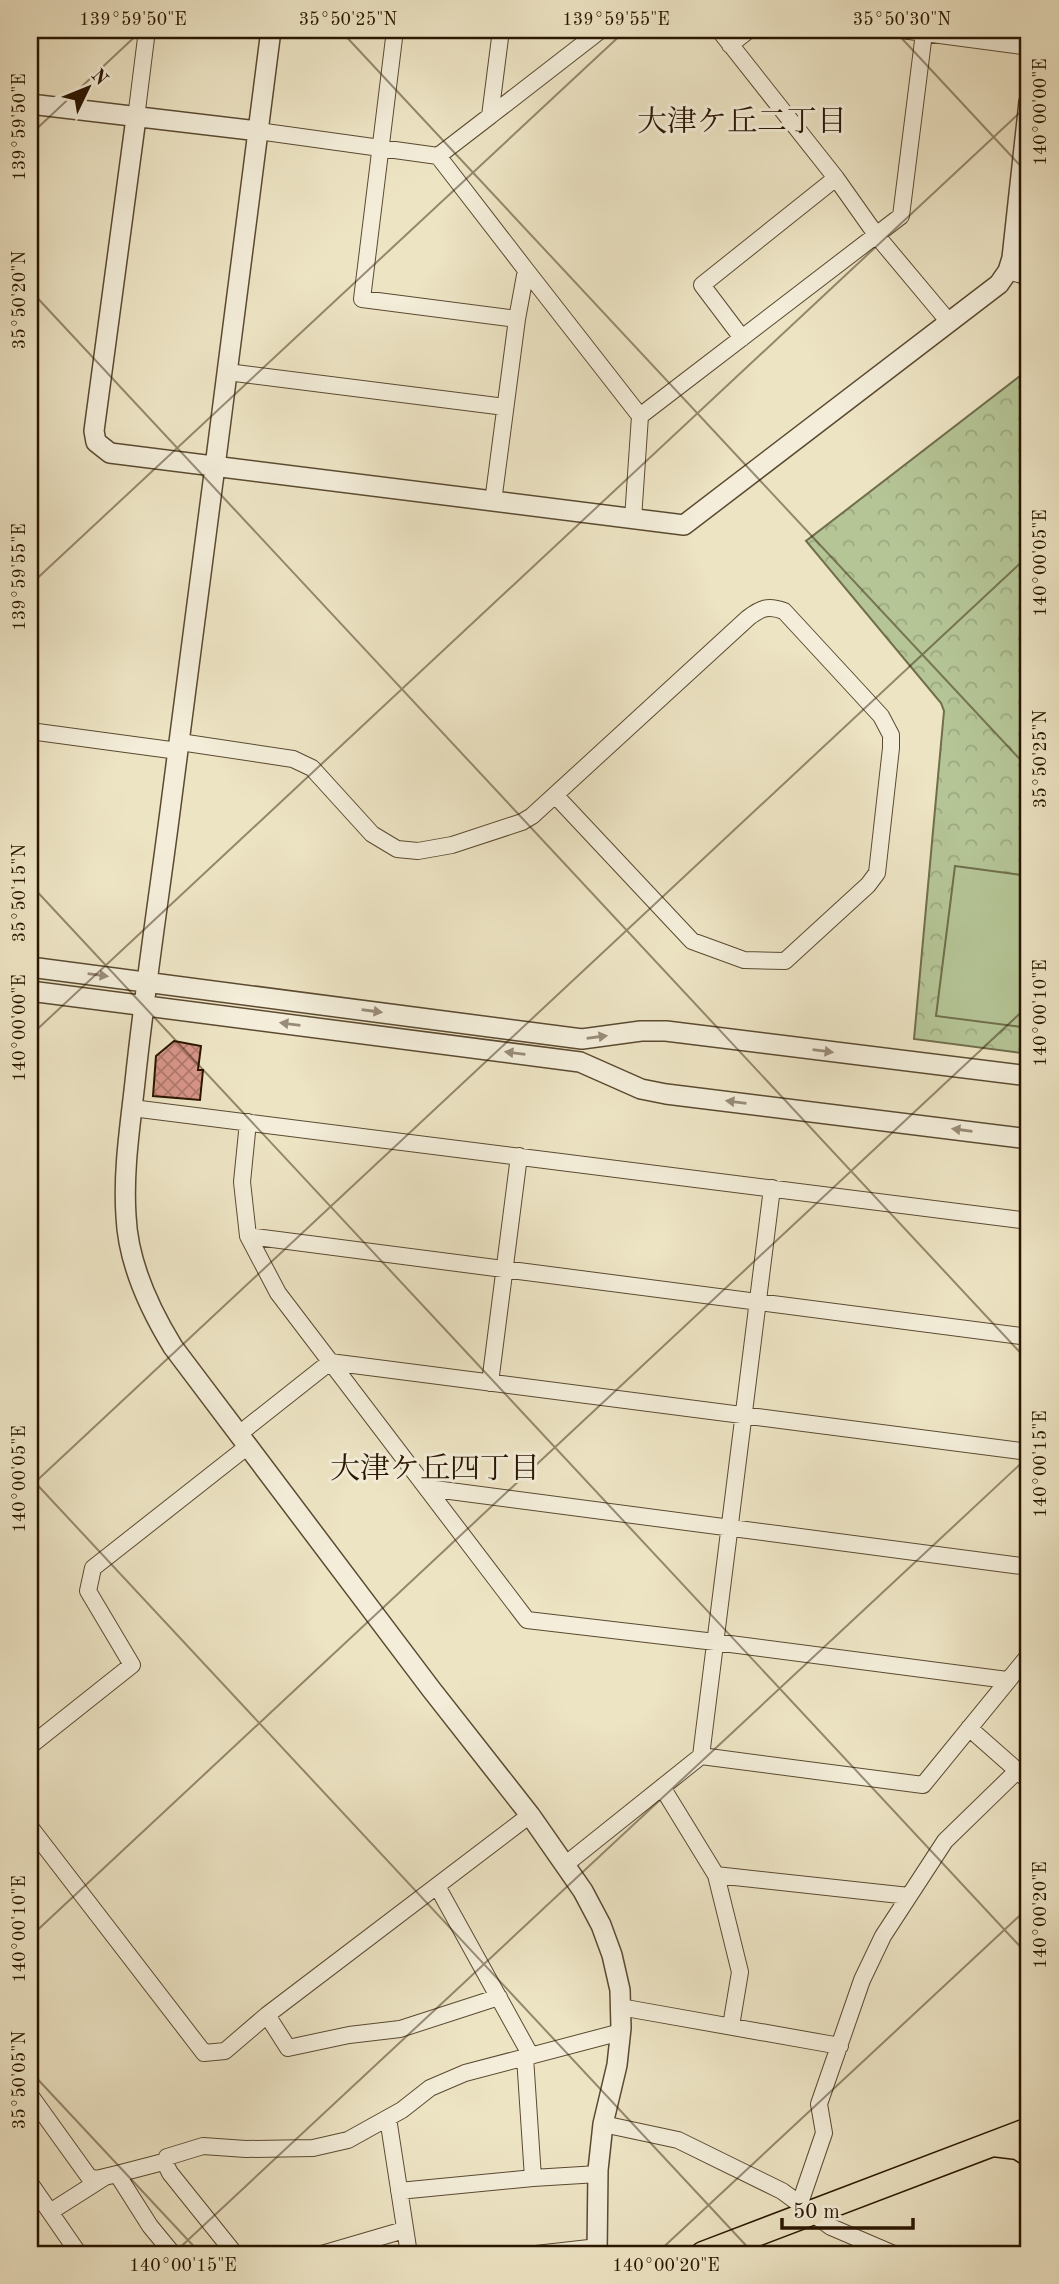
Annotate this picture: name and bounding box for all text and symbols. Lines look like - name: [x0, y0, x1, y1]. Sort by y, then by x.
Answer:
- text: 139°59'50"E: [79, 11, 187, 29]
- text: 35°50'25"N: [299, 11, 397, 29]
- text: 139°59'55"E: [562, 11, 670, 29]
- text: 35°50'30"N: [853, 11, 951, 29]
- north arrow: [52, 52, 122, 122]
- text: 140°00'00"E: [1032, 58, 1050, 166]
- text: N: [87, 66, 111, 90]
- text: 139°59'50"E: [11, 73, 29, 181]
- district label: 大津ケ丘二丁目: [637, 106, 847, 138]
- text: 35°50'20"N: [11, 251, 29, 349]
- text: 140°00'05"E: [1032, 509, 1050, 617]
- text: 139°59'55"E: [11, 523, 29, 631]
- text: 35°50'25"N: [1032, 710, 1050, 808]
- text: 35°50'15"N: [11, 844, 29, 942]
- text: 140°00'10"E: [1032, 959, 1050, 1067]
- one-way arrow: [87, 970, 109, 981]
- text: 140°00'00"E: [11, 974, 29, 1082]
- one-way arrow: [361, 1006, 383, 1017]
- one-way arrow: [279, 1019, 301, 1030]
- one-way arrow: [586, 1031, 608, 1042]
- one-way arrow: [812, 1045, 834, 1056]
- one-way arrow: [504, 1048, 526, 1059]
- one-way arrow: [725, 1096, 747, 1107]
- one-way arrow: [950, 1124, 972, 1135]
- text: 140°00'15"E: [1032, 1410, 1050, 1518]
- text: 140°00'05"E: [11, 1425, 29, 1533]
- district label: 大津ケ丘四丁目: [330, 1453, 540, 1485]
- text: 140°00'20"E: [1032, 1861, 1050, 1969]
- text: 140°00'10"E: [11, 1875, 29, 1983]
- text: 35°50'05"N: [11, 2031, 29, 2129]
- scale bar: [782, 2186, 914, 2230]
- text: 50 m: [793, 2202, 840, 2223]
- text: 140°00'15"E: [129, 2257, 237, 2275]
- text: 140°00'20"E: [612, 2257, 720, 2275]

